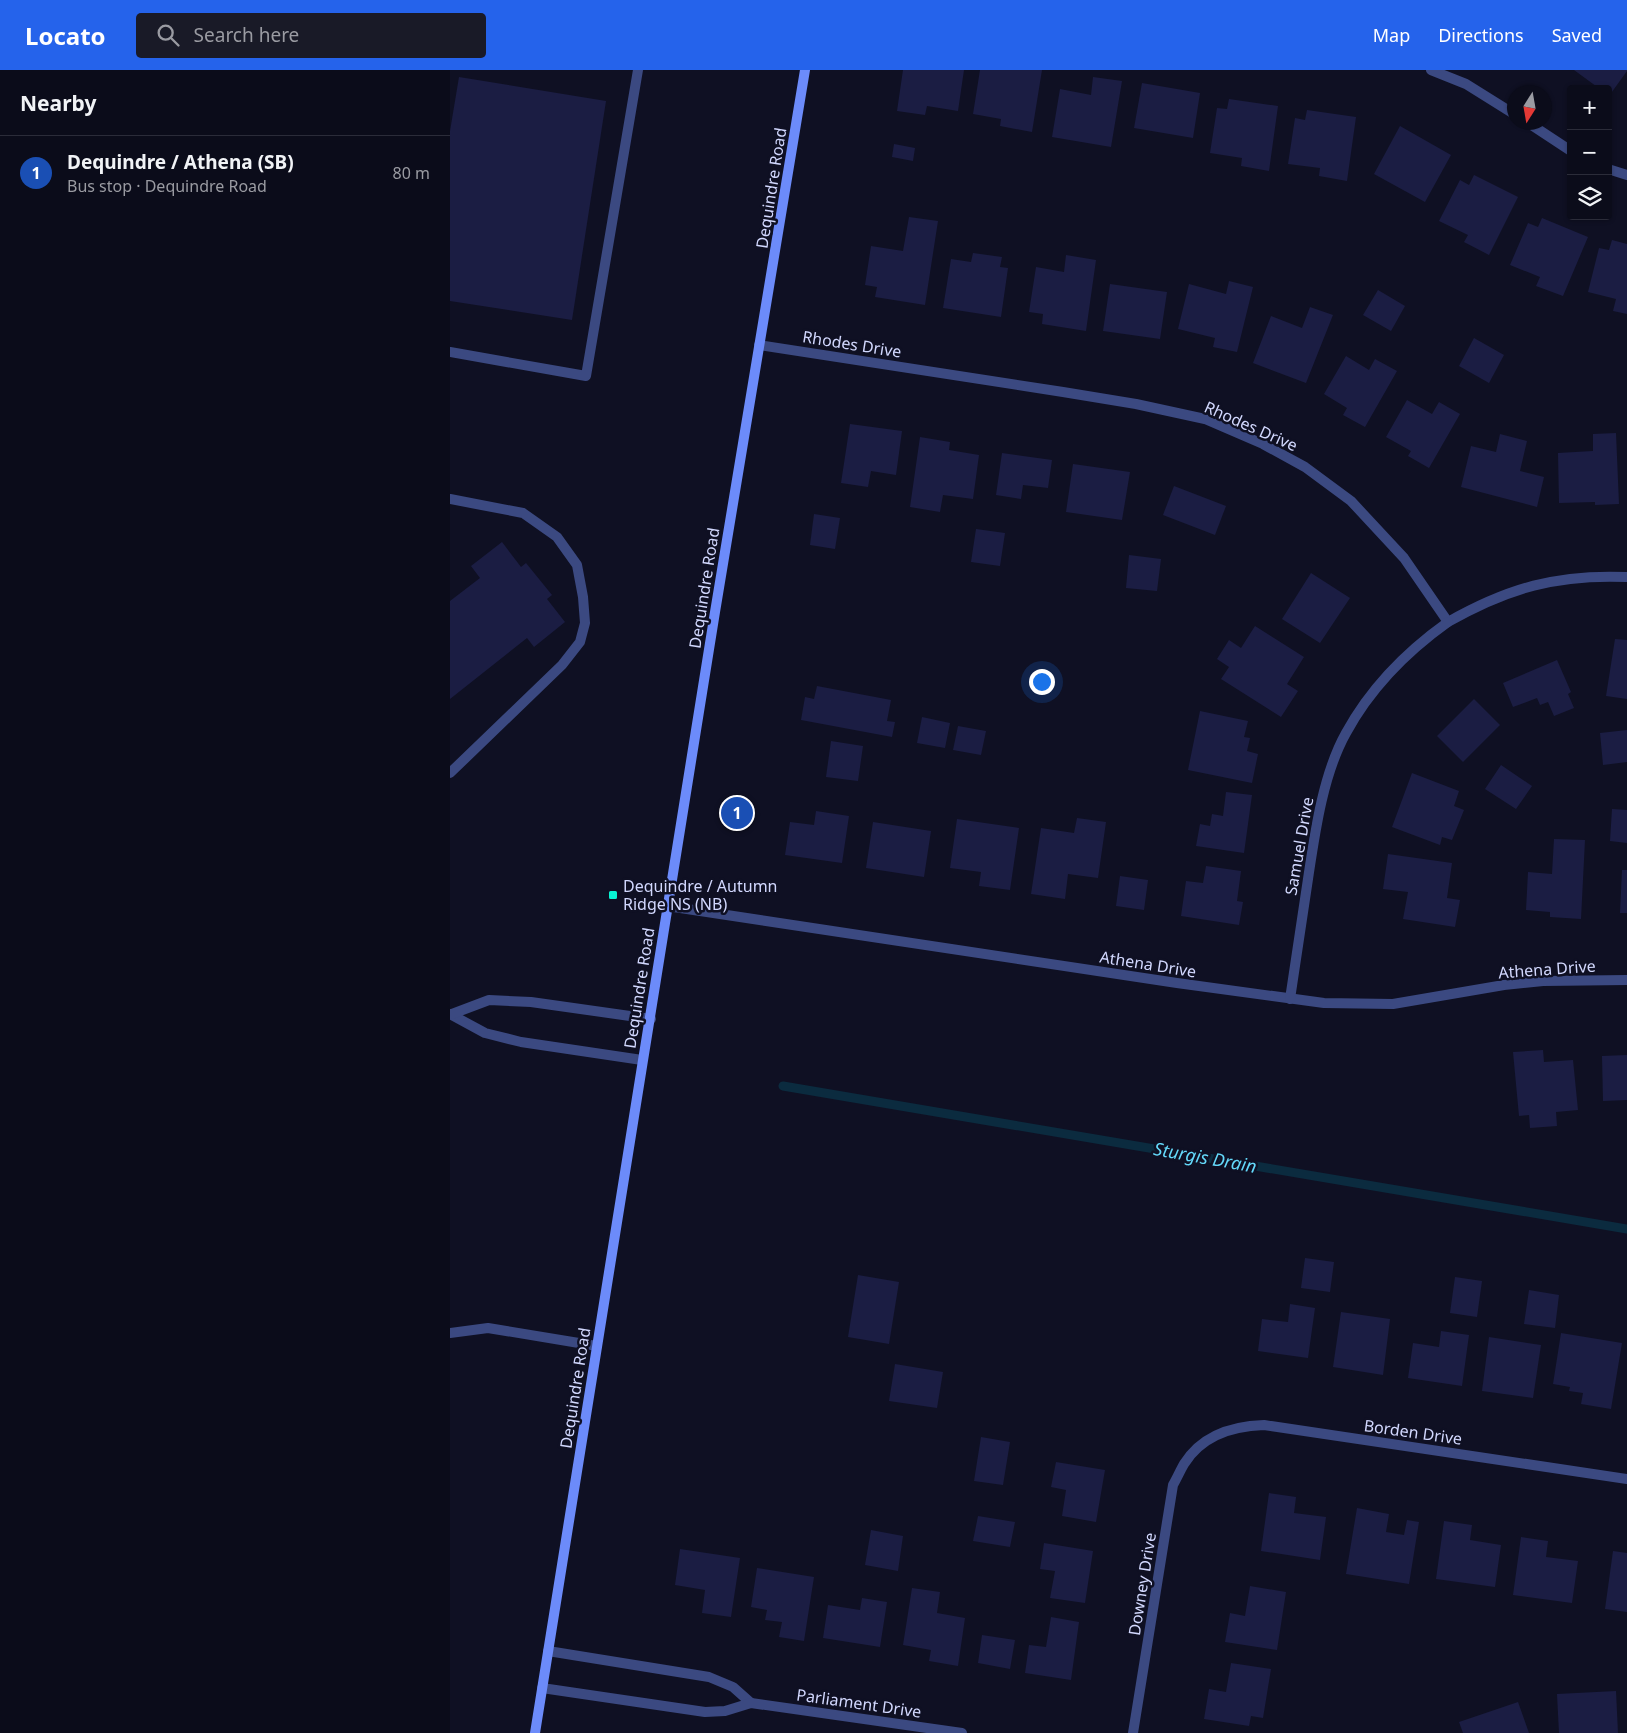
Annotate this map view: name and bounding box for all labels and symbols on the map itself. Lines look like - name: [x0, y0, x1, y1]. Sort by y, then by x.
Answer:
- north arrow: [1507, 85, 1552, 130]
- street label: Dequindre Road: [751, 126, 791, 250]
- street label: Rhodes Drive: [801, 325, 903, 363]
- street label: Rhodes Drive: [1201, 396, 1301, 456]
- street label: Dequindre Road: [684, 526, 724, 650]
- your location: [1029, 669, 1055, 695]
- pin: 1: [721, 794, 753, 832]
- street label: Samuel Drive: [1280, 795, 1318, 897]
- place label: Dequindre / Autumn Ridge NS (NB): [623, 875, 778, 915]
- marker: Dequindre / Autumn Ridge NS (NB): [607, 889, 619, 901]
- street label: Dequindre Road: [619, 926, 659, 1050]
- street label: Athena Drive: [1098, 946, 1198, 982]
- street label: Athena Drive: [1498, 955, 1596, 983]
- water label: Sturgis Drain: [1152, 1136, 1259, 1178]
- street label: Dequindre Road: [555, 1326, 595, 1450]
- street label: Borden Drive: [1363, 1414, 1463, 1450]
- street label: Downey Drive: [1123, 1531, 1161, 1637]
- street label: Parliament Drive: [795, 1683, 923, 1723]

